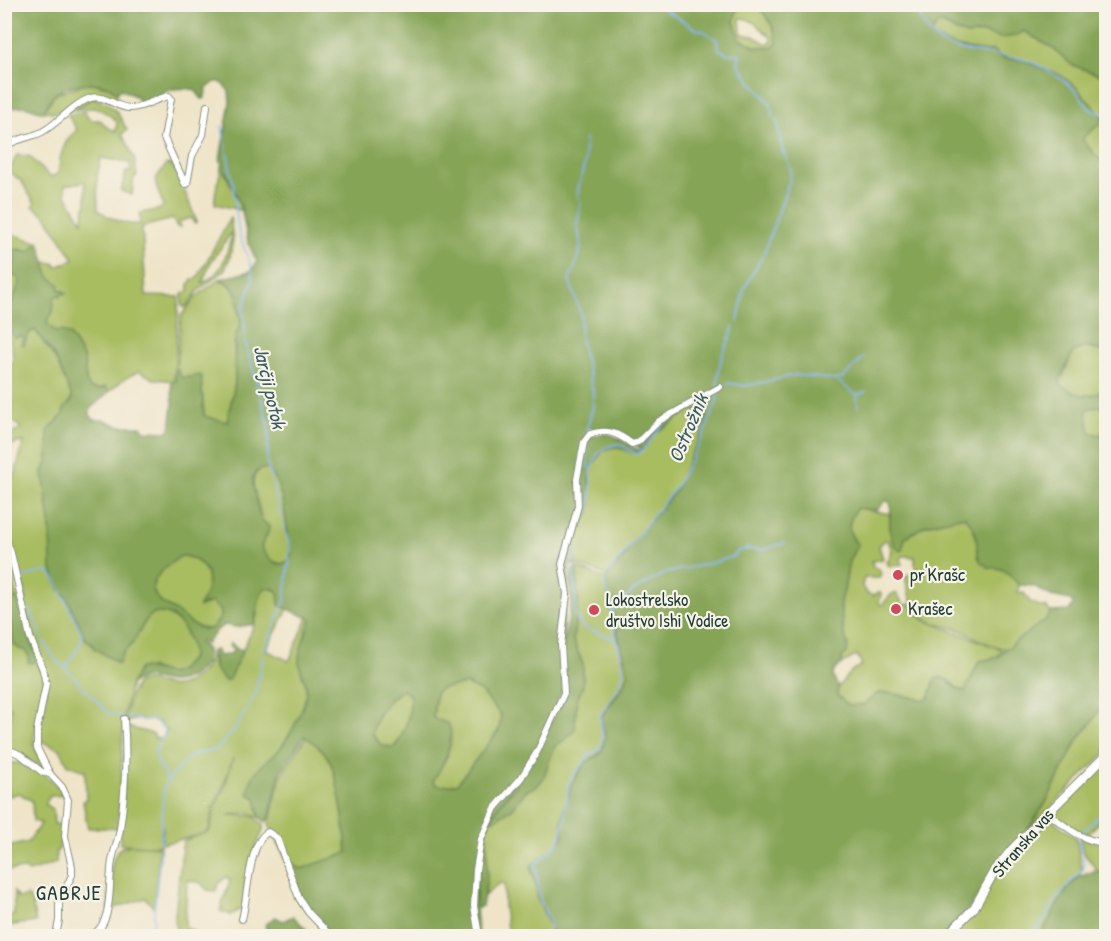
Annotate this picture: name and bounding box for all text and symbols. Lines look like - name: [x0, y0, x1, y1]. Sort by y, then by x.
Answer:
- water label: Jarčji potok: [247, 343, 294, 433]
- water label: Ostrožnik: [661, 388, 715, 466]
- place label: pr'Krašc: [910, 562, 965, 587]
- marker: pr'Krašc: [891, 568, 905, 582]
- place label: Lokostrelsko društvo Ishi Vodice: [606, 587, 728, 633]
- place label: Krašec: [908, 596, 952, 621]
- marker: Krašec: [889, 602, 903, 616]
- marker: Lokostrelsko društvo Ishi Vodice: [587, 603, 601, 617]
- street label: Stranska vas: [986, 803, 1059, 882]
- district label: GABRJE: [36, 878, 102, 907]

